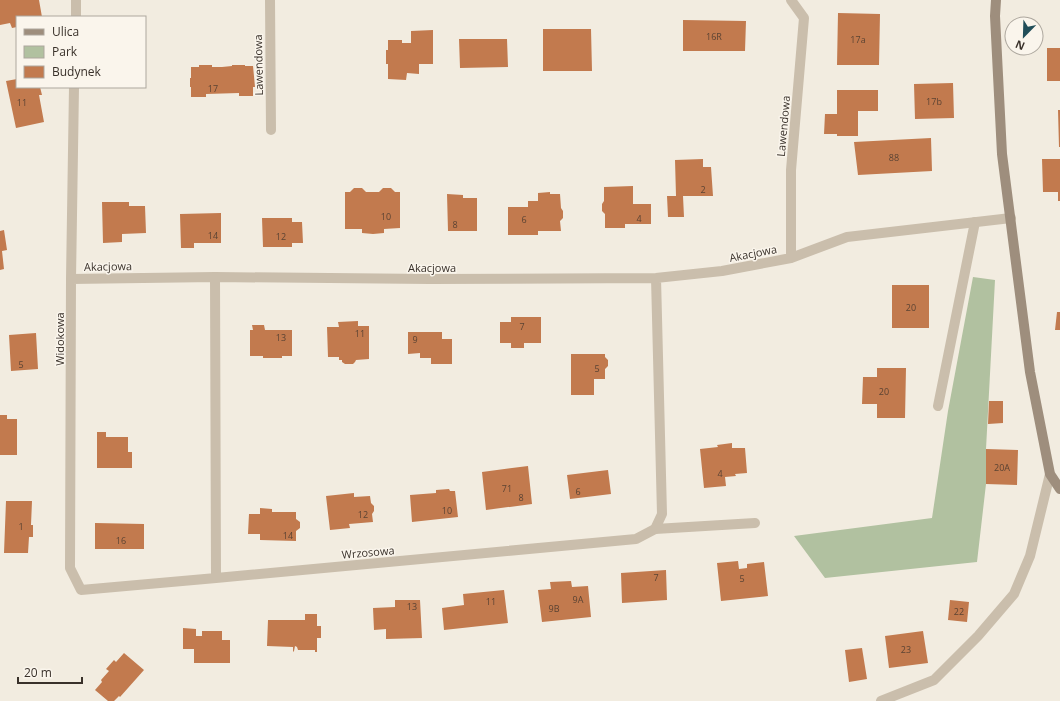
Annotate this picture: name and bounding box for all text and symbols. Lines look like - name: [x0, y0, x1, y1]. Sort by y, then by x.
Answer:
- legend: [16, 16, 146, 88]
- north arrow: [1004, 16, 1044, 56]
- text: Ulica: [52, 23, 79, 40]
- house number: 16R: [706, 30, 722, 43]
- house number: 17a: [850, 33, 866, 46]
- street label: Lawendowa: [250, 34, 266, 96]
- text: N: [1013, 37, 1027, 54]
- text: Park: [52, 43, 78, 60]
- text: Budynek: [52, 63, 102, 80]
- house number: 17: [208, 82, 218, 95]
- street label: Lawendowa: [773, 95, 793, 157]
- house number: 17b: [926, 95, 942, 108]
- house number: 11: [17, 96, 27, 109]
- house number: 88: [889, 151, 899, 164]
- house number: 2: [700, 183, 706, 196]
- house number: 10: [381, 210, 391, 223]
- house number: 4: [636, 212, 642, 225]
- house number: 6: [521, 213, 527, 226]
- house number: 8: [452, 218, 458, 231]
- house number: 14: [208, 229, 218, 242]
- house number: 12: [276, 230, 286, 243]
- street label: Akacjowa: [728, 241, 778, 265]
- street label: Akacjowa: [84, 258, 132, 274]
- street label: Akacjowa: [408, 260, 456, 275]
- house number: 20: [906, 301, 916, 314]
- street label: Widokowa: [52, 312, 67, 366]
- house number: 7: [519, 320, 525, 333]
- house number: 11: [355, 327, 365, 340]
- house number: 13: [276, 331, 286, 344]
- house number: 9: [412, 333, 418, 346]
- house number: 5: [18, 358, 24, 371]
- house number: 5: [594, 362, 600, 375]
- house number: 20: [879, 385, 889, 398]
- house number: 20A: [994, 461, 1010, 474]
- house number: 4: [717, 467, 723, 480]
- house number: 71: [502, 482, 512, 495]
- house number: 6: [575, 485, 581, 498]
- house number: 8: [518, 491, 524, 504]
- house number: 10: [442, 504, 452, 517]
- house number: 12: [358, 508, 368, 521]
- house number: 1: [18, 520, 24, 533]
- house number: 14: [283, 529, 293, 542]
- house number: 16: [116, 534, 126, 547]
- street label: Wrzosowa: [341, 542, 395, 562]
- house number: 7: [653, 571, 659, 584]
- house number: 5: [739, 572, 745, 585]
- house number: 9A: [573, 593, 584, 606]
- house number: 11: [486, 595, 496, 608]
- house number: 13: [407, 600, 417, 613]
- house number: 9B: [549, 602, 560, 615]
- house number: 22: [954, 605, 964, 618]
- house number: 23: [901, 643, 911, 656]
- scale bar: [18, 659, 82, 685]
- text: 20 m: [24, 664, 52, 681]

